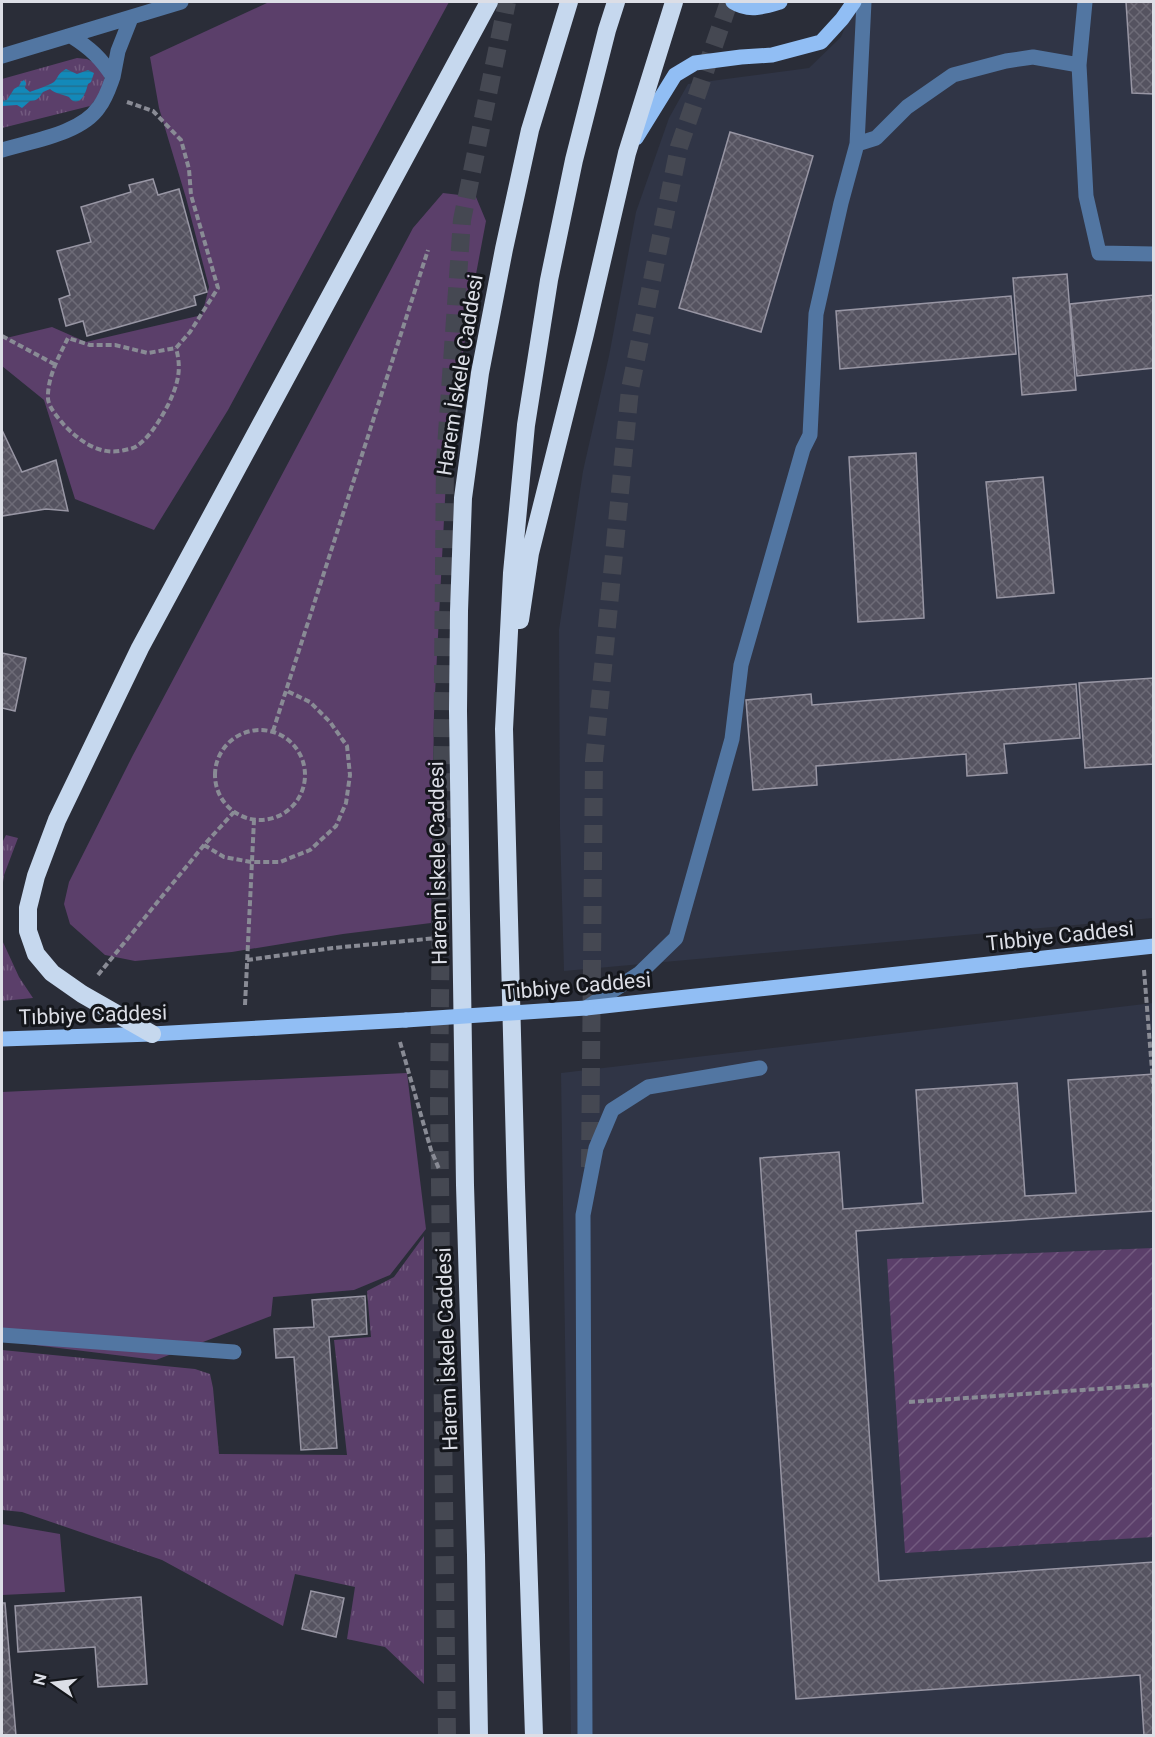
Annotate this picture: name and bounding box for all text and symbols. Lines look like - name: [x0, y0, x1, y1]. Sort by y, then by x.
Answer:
- street label: Harem İskele Caddesi: [432, 273, 488, 477]
- street label: Harem İskele Caddesi: [424, 761, 452, 965]
- street label: Tıbbiye Caddesi: [985, 916, 1135, 956]
- street label: Tıbbiye Caddesi: [502, 968, 652, 1004]
- street label: Tıbbiye Caddesi: [18, 1000, 168, 1030]
- street label: Harem İskele Caddesi: [431, 1247, 463, 1451]
- north arrow: [24, 1653, 84, 1713]
- text: N: [29, 1672, 51, 1687]

